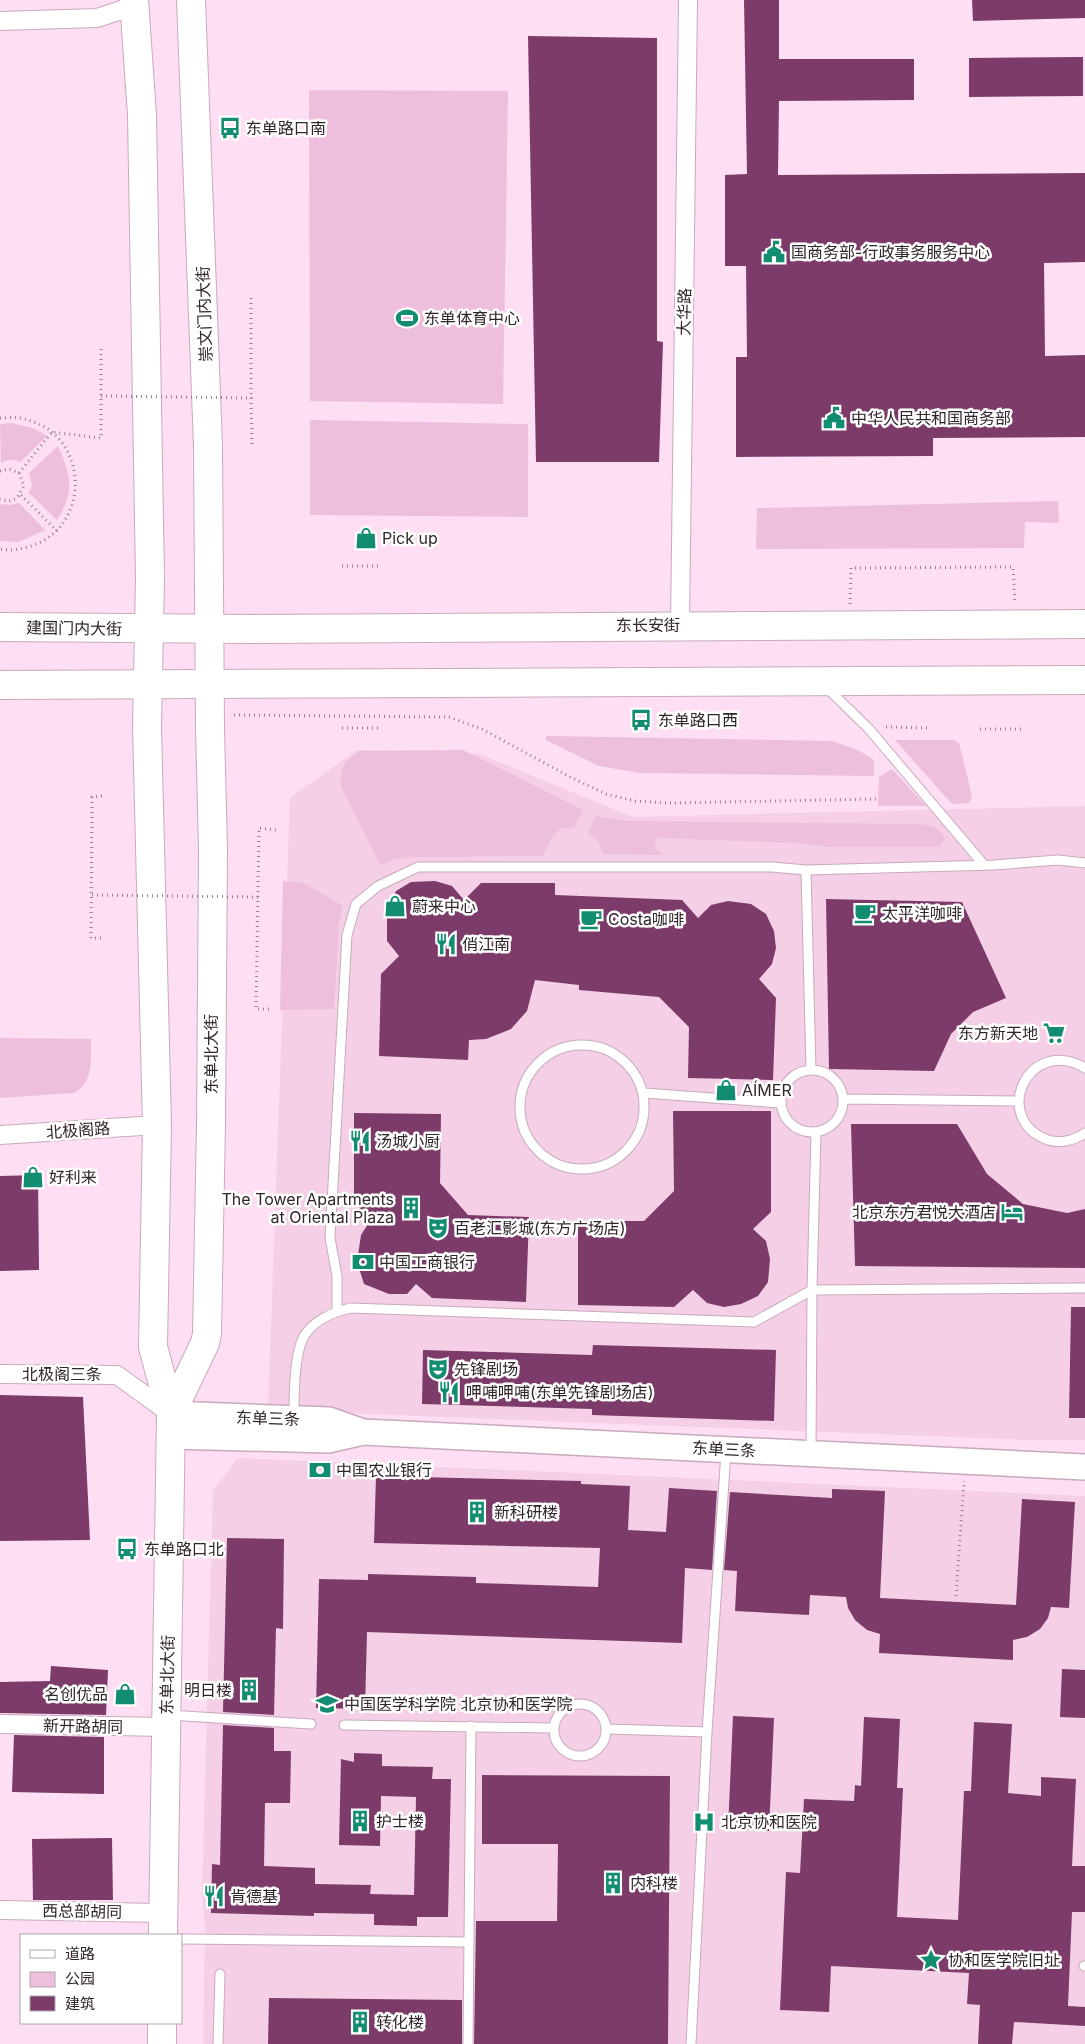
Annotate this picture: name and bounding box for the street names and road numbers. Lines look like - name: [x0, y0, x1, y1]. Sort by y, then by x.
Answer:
- street label: 崇文门内大街: [192, 266, 216, 362]
- street label: 大华路: [674, 288, 694, 336]
- street label: 东长安街: [616, 615, 680, 635]
- street label: 建国门内大街: [26, 617, 122, 639]
- street label: 东单北大街: [201, 1014, 221, 1094]
- street label: 北极阁路: [45, 1118, 111, 1142]
- street label: 北极阁三条: [22, 1364, 102, 1384]
- street label: 东单三条: [236, 1407, 300, 1429]
- street label: 东单三条: [692, 1437, 756, 1461]
- street label: 东单北大街: [156, 1635, 178, 1715]
- street label: 新开路胡同: [43, 1715, 123, 1737]
- street label: 西总部胡同: [42, 1900, 122, 1922]

